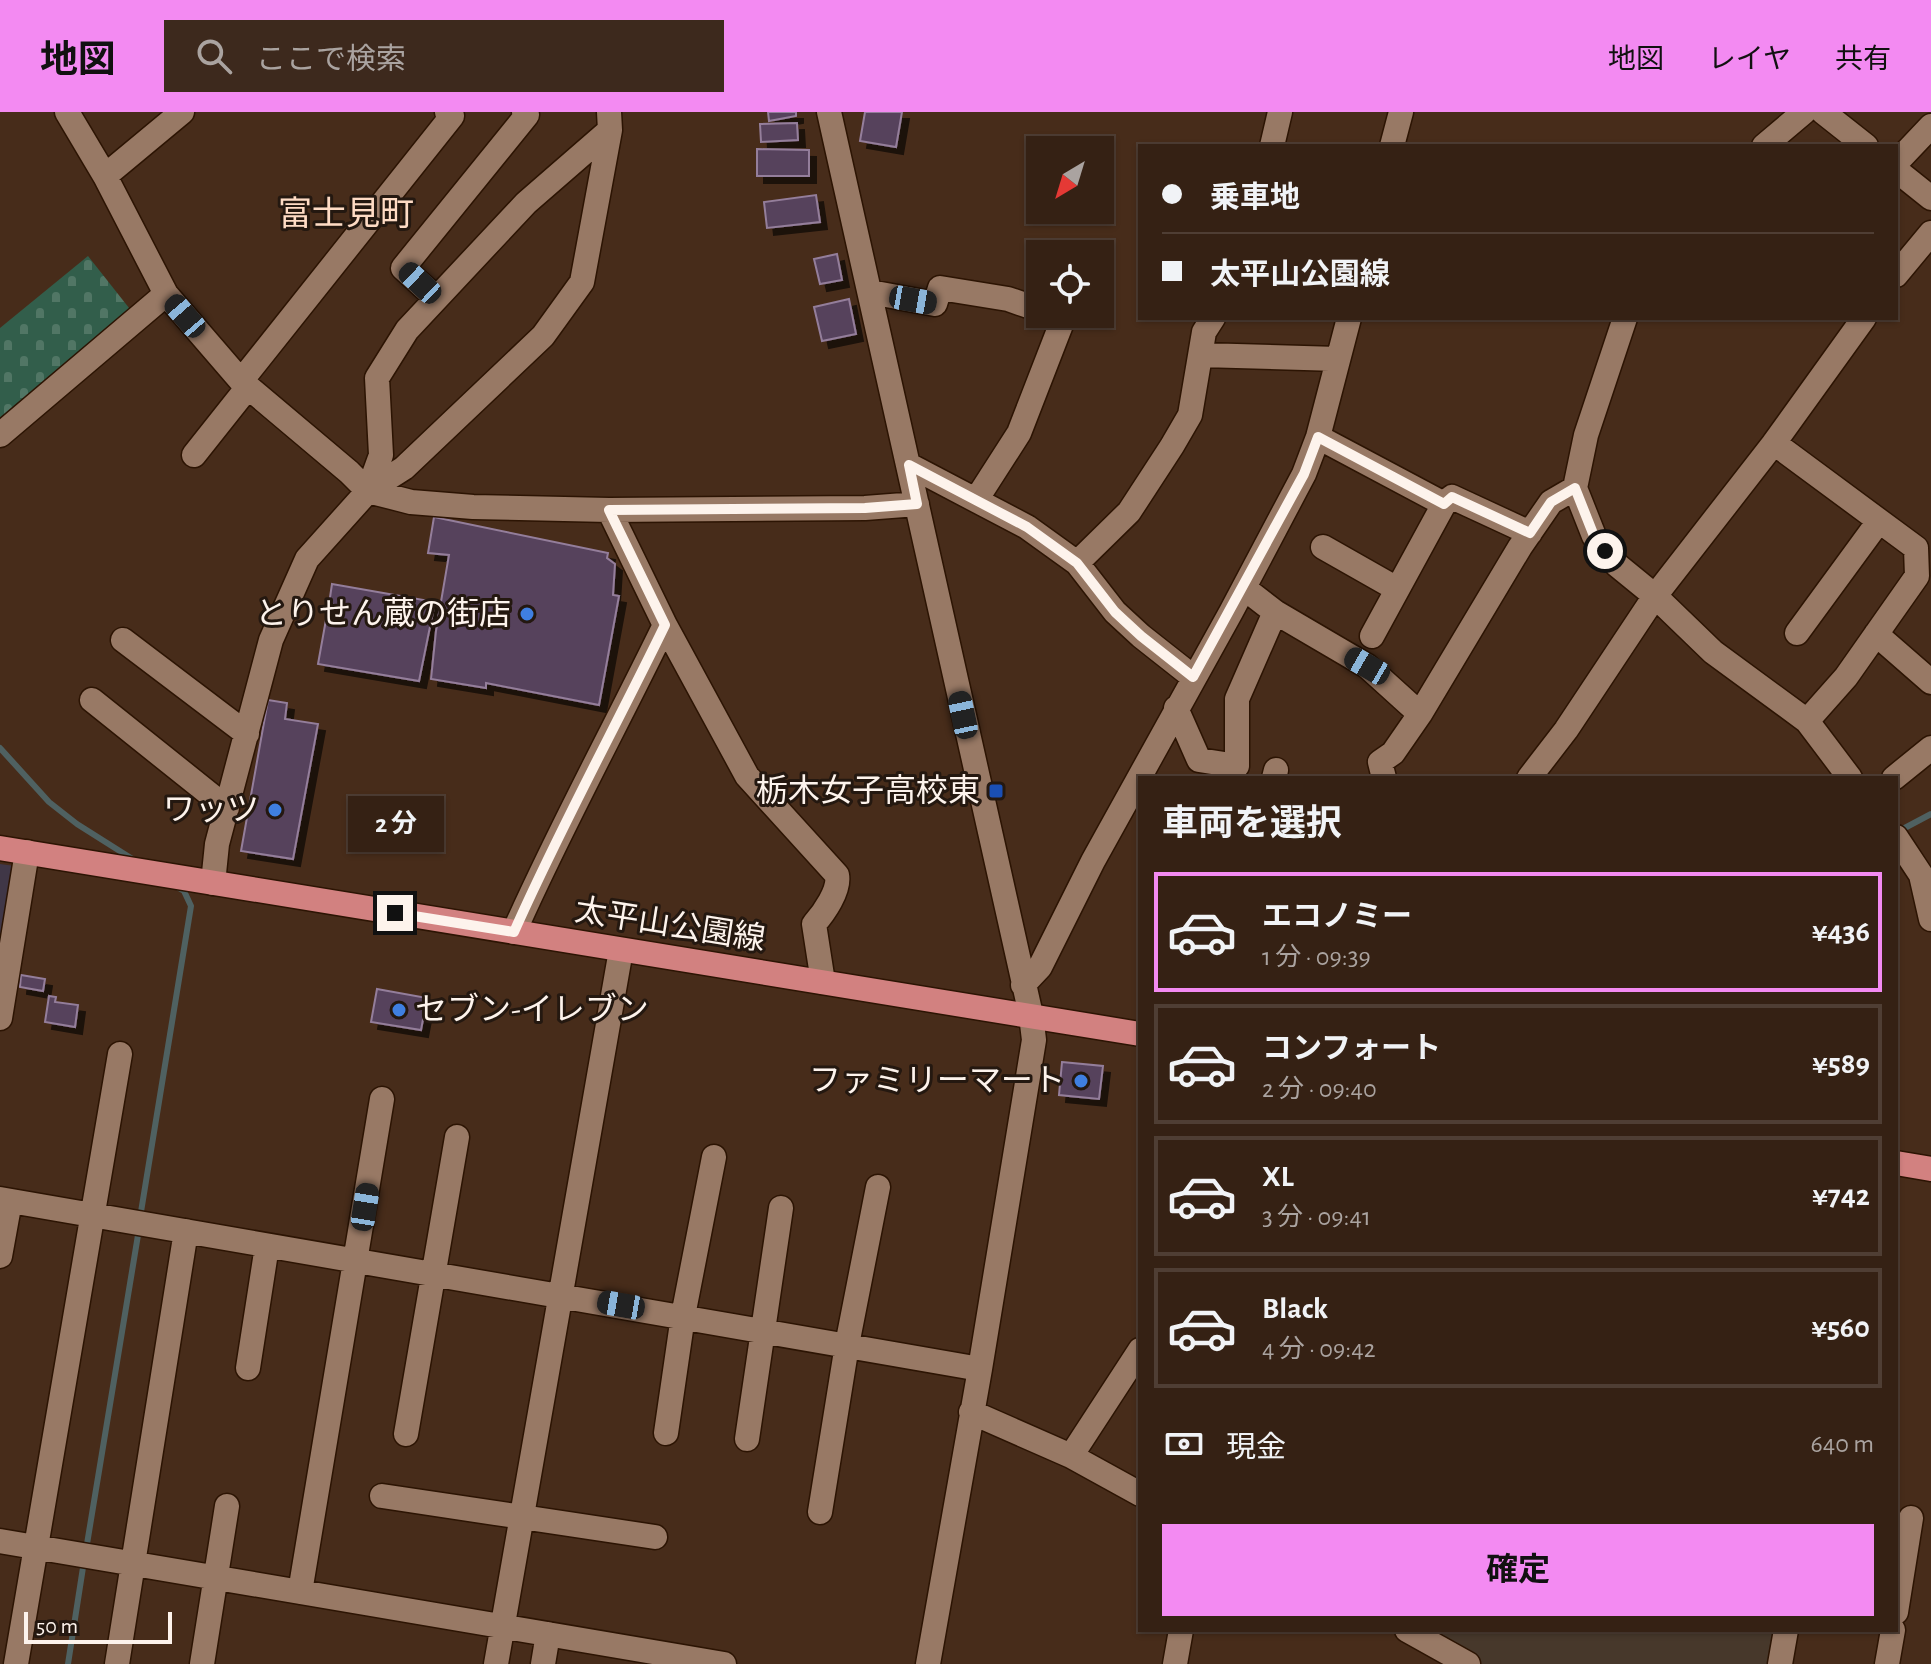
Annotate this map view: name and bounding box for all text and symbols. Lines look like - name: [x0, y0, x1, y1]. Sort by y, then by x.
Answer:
- search box: [164, 20, 724, 92]
- icon: search: [192, 34, 236, 78]
- text: 地図: [40, 42, 116, 80]
- text: ここで検索: [256, 45, 406, 75]
- text: 地図: [1608, 46, 1664, 74]
- text: レイヤ: [1708, 46, 1791, 74]
- text: 共有: [1835, 46, 1891, 74]
- north arrow: [1026, 136, 1114, 224]
- map controls: [1026, 136, 1114, 328]
- text: 乗車地: [1210, 183, 1300, 213]
- district label: 富士見町: [278, 196, 414, 232]
- button: locate: [1026, 240, 1114, 328]
- car: [394, 258, 446, 308]
- text: 太平山公園線: [1210, 260, 1390, 290]
- car: [887, 284, 939, 316]
- car: [160, 290, 210, 342]
- route start: [1587, 533, 1623, 569]
- place label: とりせん蔵の街店: [255, 596, 511, 630]
- marker: とりせん蔵の街店: [518, 605, 536, 623]
- car: [1340, 644, 1394, 688]
- car: [946, 689, 980, 741]
- place label: 栃木女子高校東: [756, 773, 980, 807]
- marker: 栃木女子高校東: [987, 782, 1005, 800]
- place label: ワッツ: [163, 794, 259, 826]
- callout: 2 分: [347, 797, 443, 853]
- marker: ワッツ: [266, 801, 284, 819]
- text: 車両を選択: [1162, 806, 1342, 842]
- text: 2 分: [375, 811, 417, 837]
- street label: 太平山公園線: [573, 892, 768, 956]
- route end: [377, 895, 413, 931]
- icon: car: [1166, 896, 1238, 968]
- text: エコノミー: [1262, 902, 1412, 932]
- text: ¥436: [1812, 917, 1870, 947]
- text: 1 分 · 09:39: [1262, 944, 1371, 970]
- place label: セブン-イレブン: [415, 992, 649, 1026]
- marker: セブン-イレブン: [390, 1001, 408, 1019]
- icon: car: [1166, 1028, 1238, 1100]
- text: コンフォート: [1262, 1034, 1441, 1064]
- text: ¥589: [1812, 1049, 1870, 1079]
- place label: ファミリーマート: [809, 1065, 1065, 1097]
- marker: ファミリーマート: [1072, 1072, 1090, 1090]
- text: 2 分 · 09:40: [1262, 1076, 1377, 1102]
- icon: car: [1166, 1160, 1238, 1232]
- text: XL: [1262, 1162, 1294, 1192]
- car: [349, 1181, 381, 1233]
- text: ¥742: [1812, 1181, 1870, 1211]
- text: 3 分 · 09:41: [1262, 1204, 1371, 1230]
- car: [595, 1289, 647, 1321]
- icon: car: [1166, 1292, 1238, 1364]
- text: Black: [1262, 1294, 1328, 1324]
- text: ¥560: [1811, 1313, 1870, 1343]
- text: 4 分 · 09:42: [1262, 1336, 1376, 1362]
- icon: cash: [1162, 1422, 1206, 1466]
- text: 640 m: [1810, 1431, 1874, 1457]
- text: 現金: [1226, 1433, 1286, 1463]
- button: 確定: [1162, 1524, 1874, 1616]
- scale bar: [24, 1608, 172, 1644]
- text: 50 m: [36, 1615, 78, 1637]

